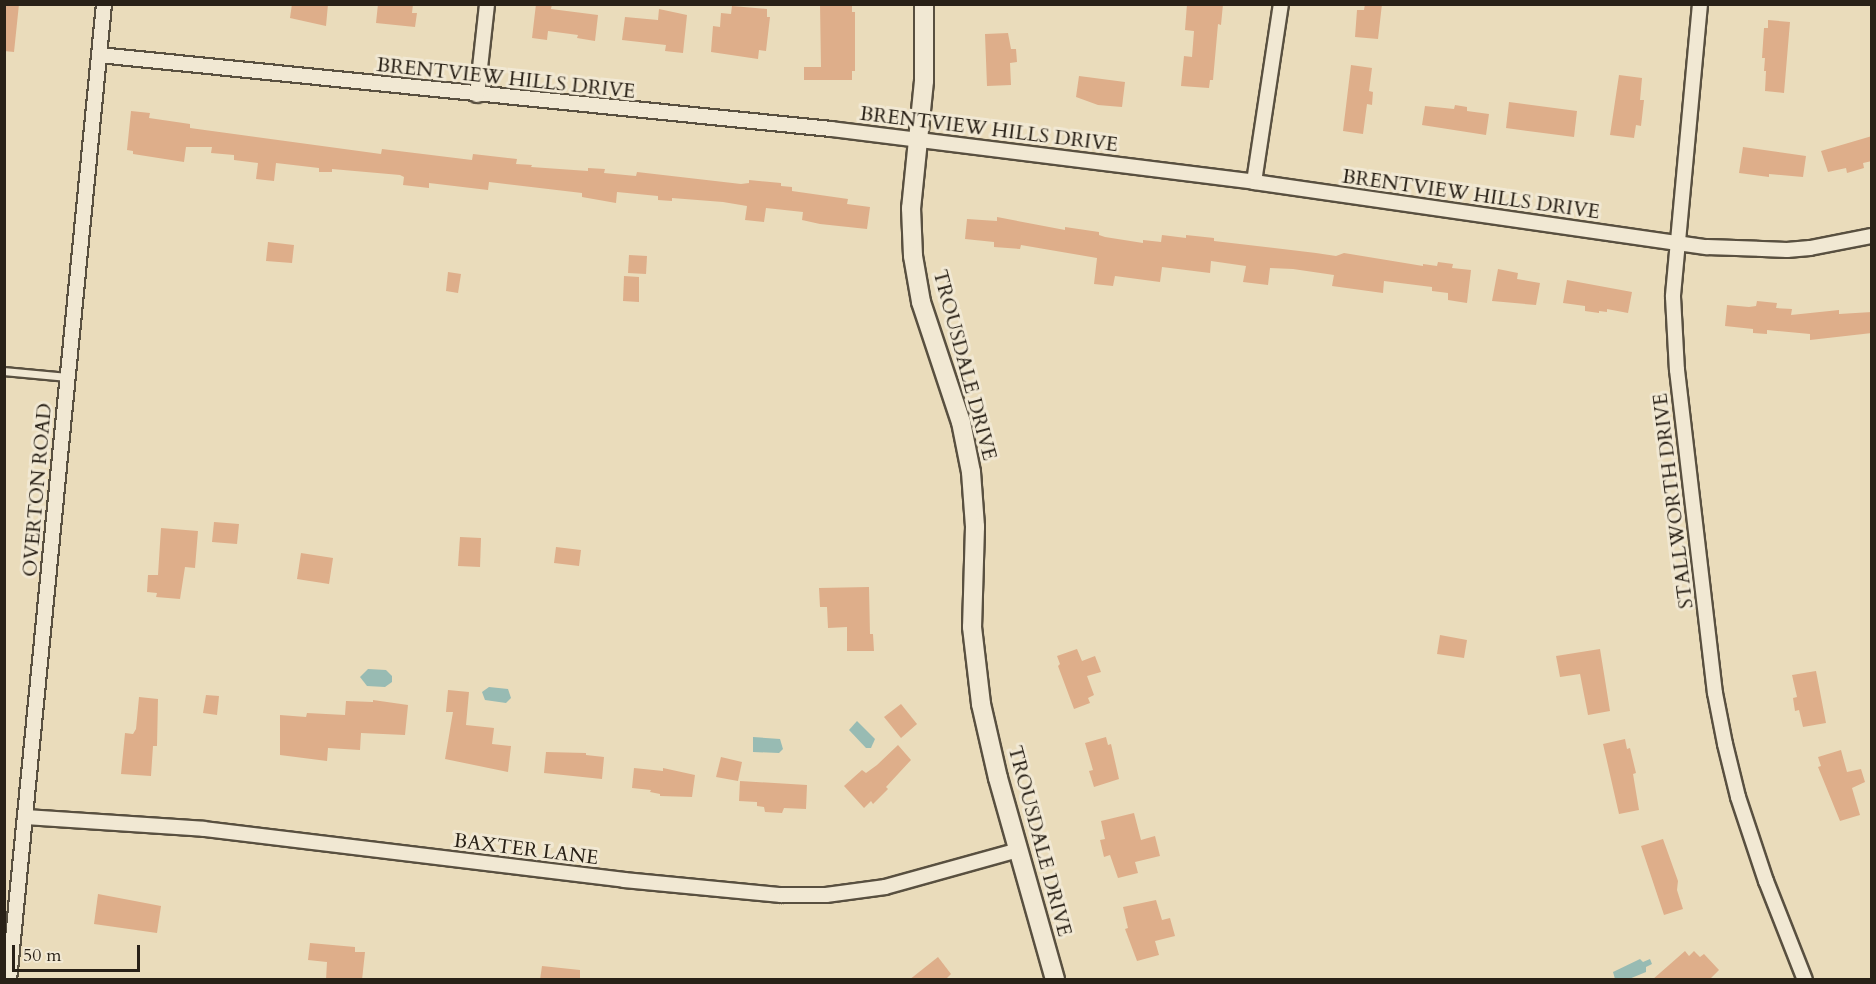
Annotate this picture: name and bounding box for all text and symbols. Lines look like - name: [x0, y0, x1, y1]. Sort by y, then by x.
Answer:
- street label: BRENTVIEW HILLS DRIVE: [375, 52, 637, 104]
- street label: BRENTVIEW HILLS DRIVE: [859, 101, 1119, 157]
- street label: BRENTVIEW HILLS DRIVE: [1341, 164, 1601, 224]
- street label: TROUSDALE DRIVE: [928, 267, 1002, 463]
- street label: STALLWORTH DRIVE: [1648, 392, 1698, 610]
- street label: OVERTON ROAD: [17, 402, 57, 578]
- street label: TROUSDALE DRIVE: [1003, 743, 1077, 939]
- street label: BAXTER LANE: [452, 828, 600, 870]
- scale bar: [15, 933, 142, 971]
- text: 50 m: [23, 943, 62, 968]

